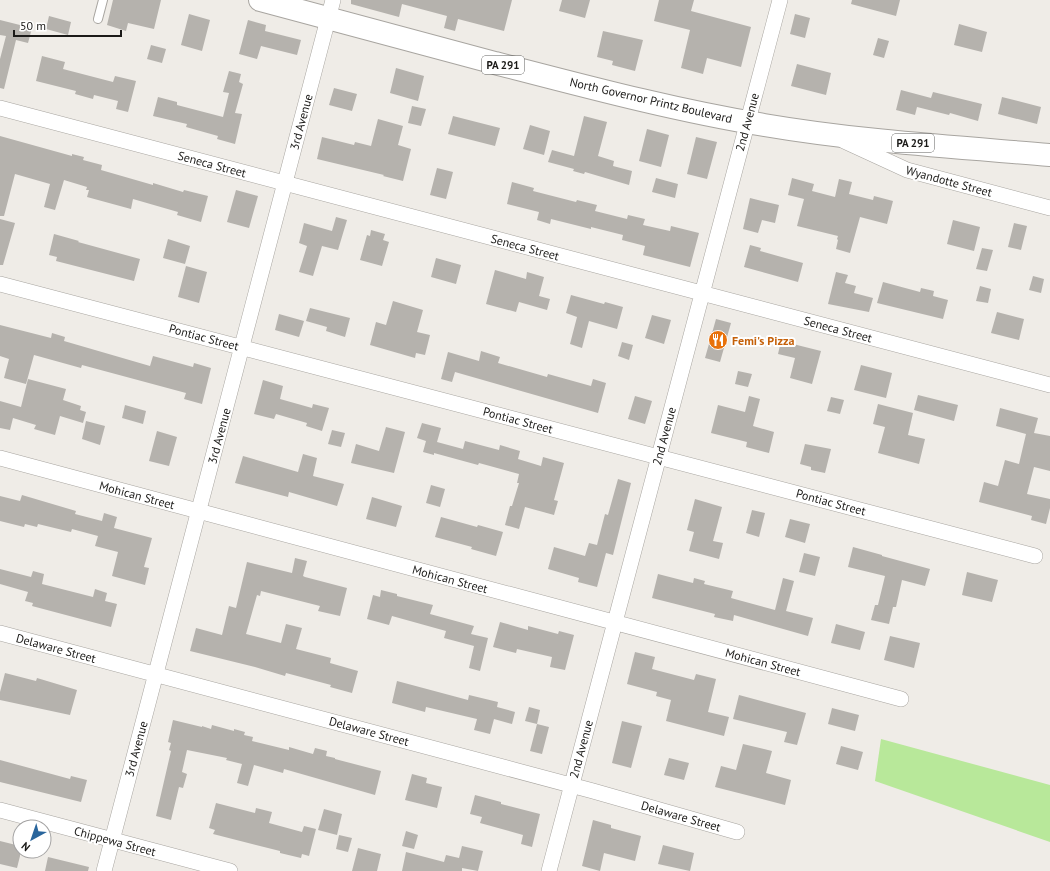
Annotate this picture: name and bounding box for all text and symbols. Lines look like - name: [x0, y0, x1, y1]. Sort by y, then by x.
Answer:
- scale bar: [14, 12, 121, 38]
- text: 50 m: [20, 18, 46, 33]
- road number: PA 291: [482, 56, 524, 74]
- street label: North Governor Printz Boulevard: [568, 74, 734, 126]
- street label: 2nd Avenue: [732, 91, 762, 153]
- street label: 3rd Avenue: [286, 92, 316, 152]
- road number: PA 291: [892, 134, 934, 152]
- street label: Seneca Street: [176, 148, 248, 180]
- street label: Wyandotte Street: [904, 162, 994, 200]
- street label: Seneca Street: [489, 231, 561, 263]
- street label: Seneca Street: [802, 313, 874, 345]
- street label: Pontiac Street: [168, 321, 240, 353]
- restaurant icon: Femi's Pizza: [707, 329, 729, 351]
- place label: Femi's Pizza: [732, 333, 794, 348]
- street label: Pontiac Street: [482, 404, 554, 436]
- street label: 2nd Avenue: [649, 405, 679, 467]
- street label: 3rd Avenue: [204, 406, 234, 466]
- street label: Mohican Street: [98, 478, 176, 512]
- street label: Pontiac Street: [795, 486, 867, 518]
- street label: Mohican Street: [411, 562, 489, 596]
- street label: Delaware Street: [14, 630, 98, 666]
- street label: Mohican Street: [724, 645, 802, 679]
- street label: Delaware Street: [327, 713, 411, 749]
- street label: 2nd Avenue: [566, 718, 596, 780]
- street label: 3rd Avenue: [121, 719, 151, 779]
- street label: Delaware Street: [639, 797, 723, 835]
- north arrow: [12, 819, 52, 859]
- street label: Chippewa Street: [72, 823, 158, 859]
- text: N: [18, 839, 33, 854]

